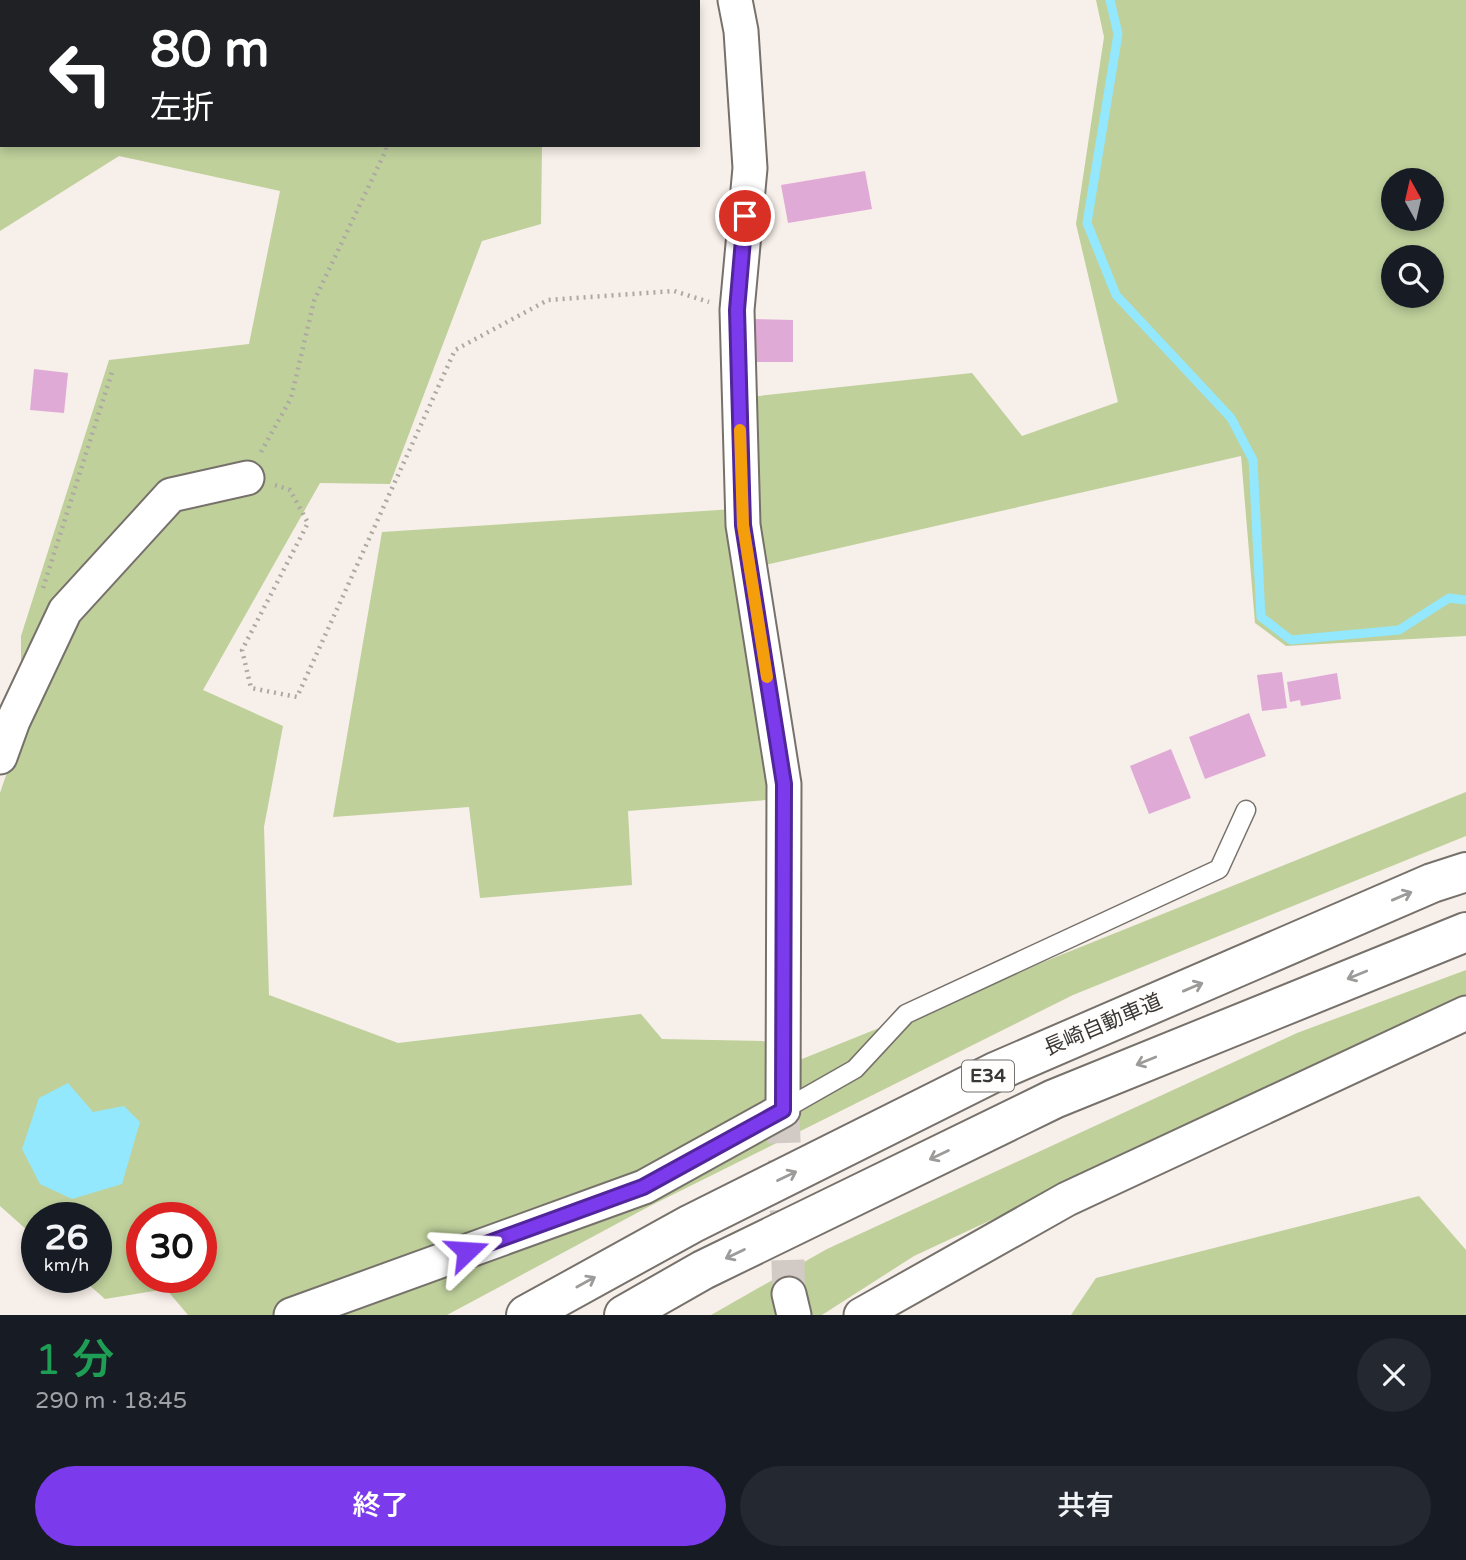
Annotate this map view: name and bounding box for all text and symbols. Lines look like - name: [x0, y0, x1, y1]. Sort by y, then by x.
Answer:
- text: 80 m: [150, 21, 269, 80]
- icon: left: [35, 28, 126, 119]
- text: 左折: [150, 89, 214, 127]
- north arrow: [1381, 168, 1444, 231]
- map controls: [1381, 168, 1444, 308]
- pin: [715, 186, 775, 246]
- icon: arrive: [726, 197, 764, 235]
- button: search: [1381, 245, 1444, 308]
- one-way arrow: [1390, 889, 1412, 902]
- one-way arrow: [1347, 970, 1368, 983]
- one-way arrow: [1182, 979, 1203, 992]
- street label: 長崎自動車道: [1040, 989, 1166, 1061]
- one-way arrow: [1136, 1056, 1158, 1069]
- road number: E34: [962, 1060, 1014, 1092]
- one-way arrow: [929, 1148, 950, 1162]
- one-way arrow: [776, 1168, 797, 1182]
- speed limit sign: 30: [126, 1202, 217, 1293]
- position arrow: [430, 1214, 504, 1288]
- text: 26: [45, 1217, 88, 1259]
- one-way arrow: [725, 1248, 746, 1262]
- text: km/h: [44, 1254, 89, 1276]
- one-way arrow: [575, 1275, 596, 1288]
- text: 1 分: [35, 1335, 114, 1386]
- button: close: [1357, 1338, 1431, 1412]
- text: 290 m · 18:45: [35, 1387, 187, 1415]
- button: 終了: [35, 1466, 726, 1546]
- button: 共有: [740, 1466, 1431, 1546]

